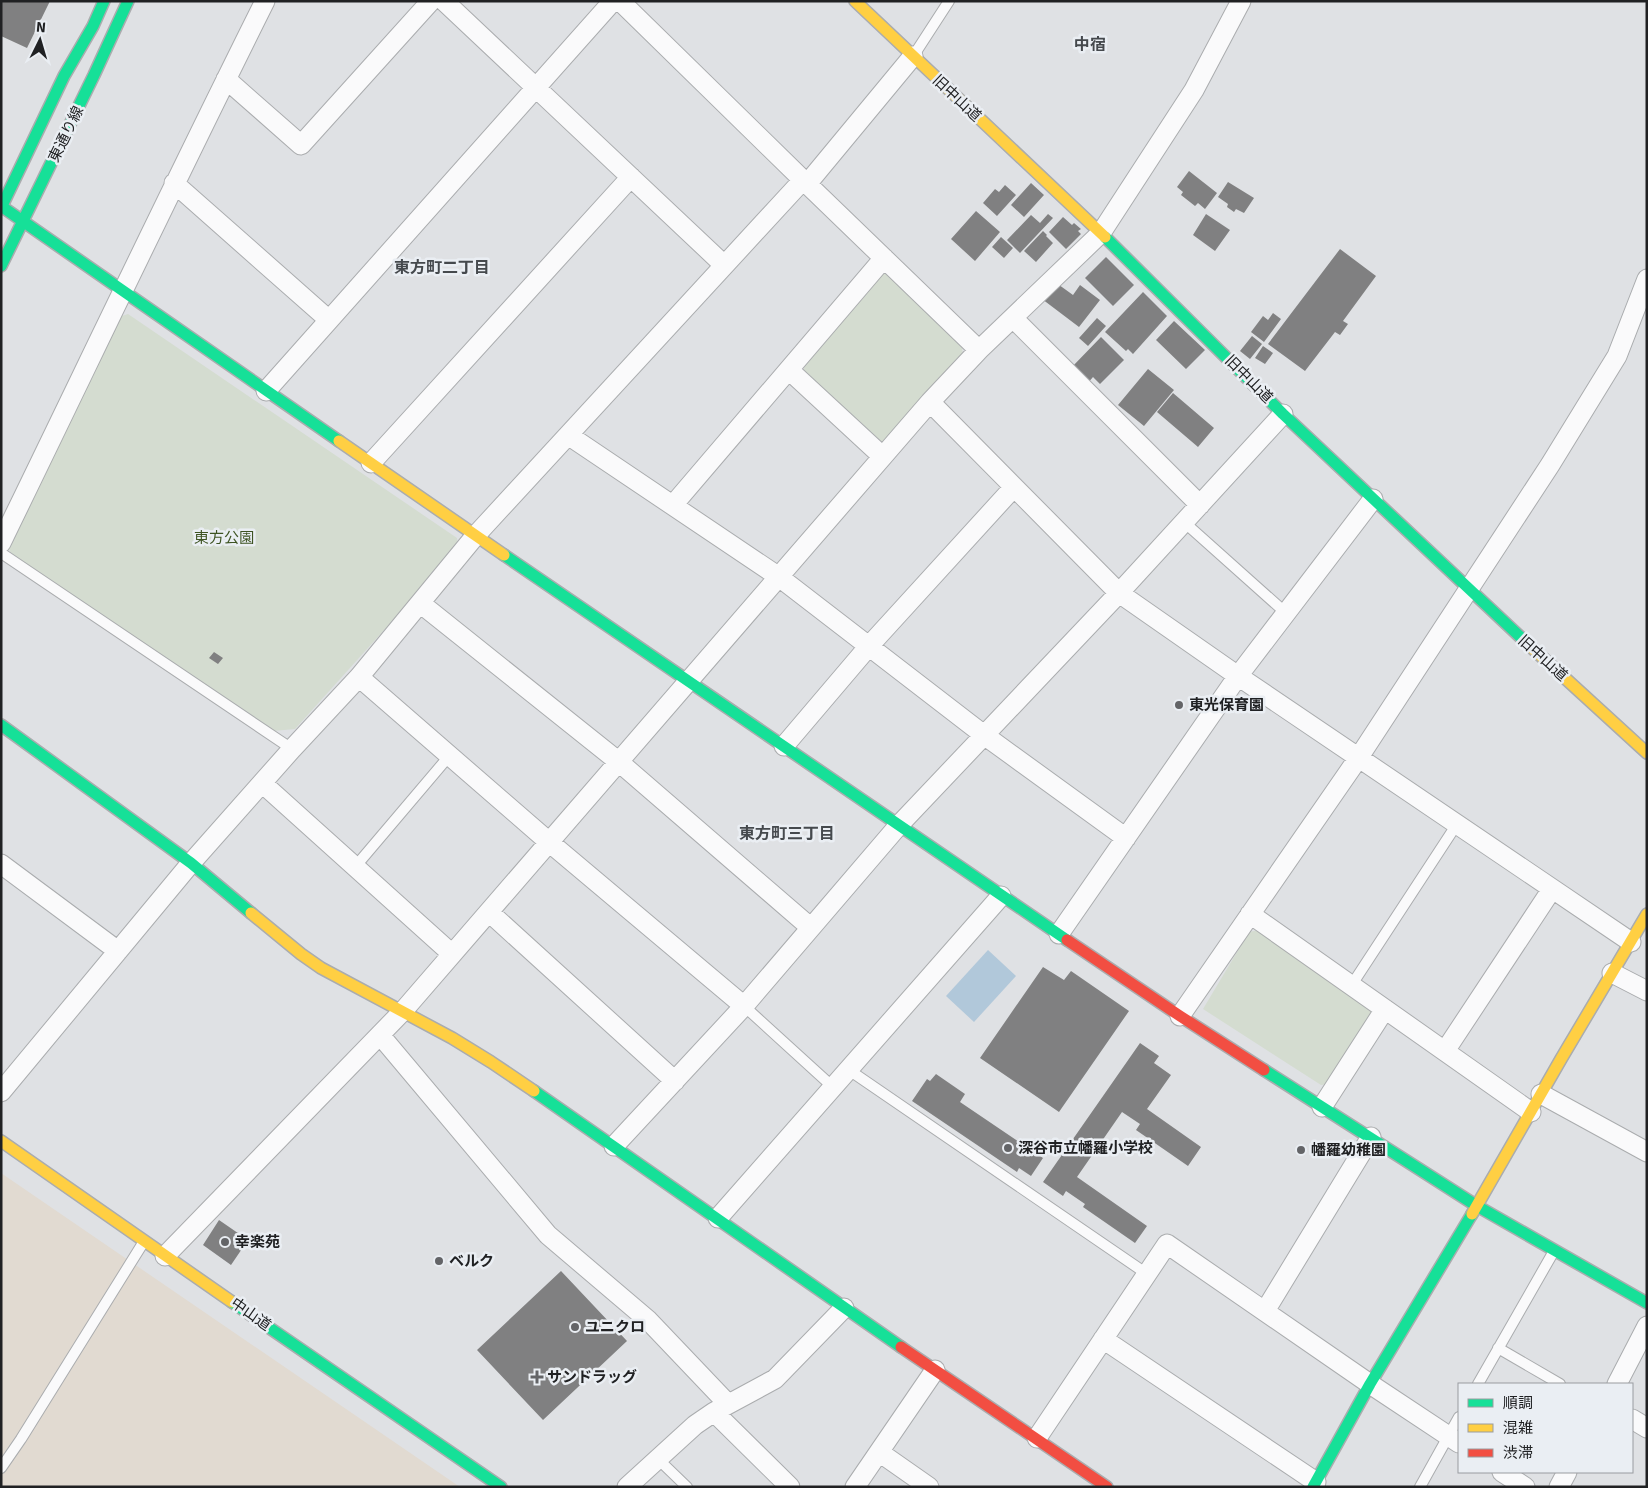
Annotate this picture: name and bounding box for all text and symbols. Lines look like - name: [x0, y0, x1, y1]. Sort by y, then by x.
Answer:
- north arrow: [15, 15, 65, 65]
- text: N: [35, 19, 47, 36]
- district label: 中宿: [1074, 35, 1106, 55]
- street label: 旧中山道: [929, 71, 985, 125]
- street label: 東通り線: [45, 103, 87, 165]
- district label: 東方町二丁目: [394, 258, 490, 278]
- street label: 旧中山道: [1221, 351, 1277, 407]
- park label: 東方公園: [194, 529, 254, 547]
- street label: 旧中山道: [1515, 631, 1571, 685]
- place label: 東光保育園: [1189, 696, 1264, 714]
- marker: 東光保育園: [1173, 699, 1185, 711]
- district label: 東方町三丁目: [739, 824, 835, 844]
- place label: 深谷市立幡羅小学校: [1018, 1139, 1153, 1157]
- place label: 幡羅幼稚園: [1311, 1141, 1386, 1159]
- marker: 深谷市立幡羅小学校: [1002, 1142, 1014, 1154]
- marker: 幡羅幼稚園: [1295, 1144, 1307, 1156]
- place label: 幸楽苑: [235, 1233, 280, 1251]
- marker: 幸楽苑: [219, 1236, 231, 1248]
- place label: ベルク: [449, 1252, 494, 1270]
- marker: ベルク: [433, 1255, 445, 1267]
- street label: 中山道: [227, 1294, 275, 1334]
- place label: ユニクロ: [585, 1318, 645, 1336]
- marker: ユニクロ: [569, 1321, 581, 1333]
- place label: サンドラッグ: [547, 1368, 637, 1386]
- marker: サンドラッグ: [531, 1371, 543, 1383]
- legend: [1458, 1383, 1633, 1473]
- text: 順調: [1503, 1394, 1533, 1412]
- text: 混雑: [1503, 1419, 1533, 1437]
- text: 渋滞: [1503, 1444, 1533, 1462]

